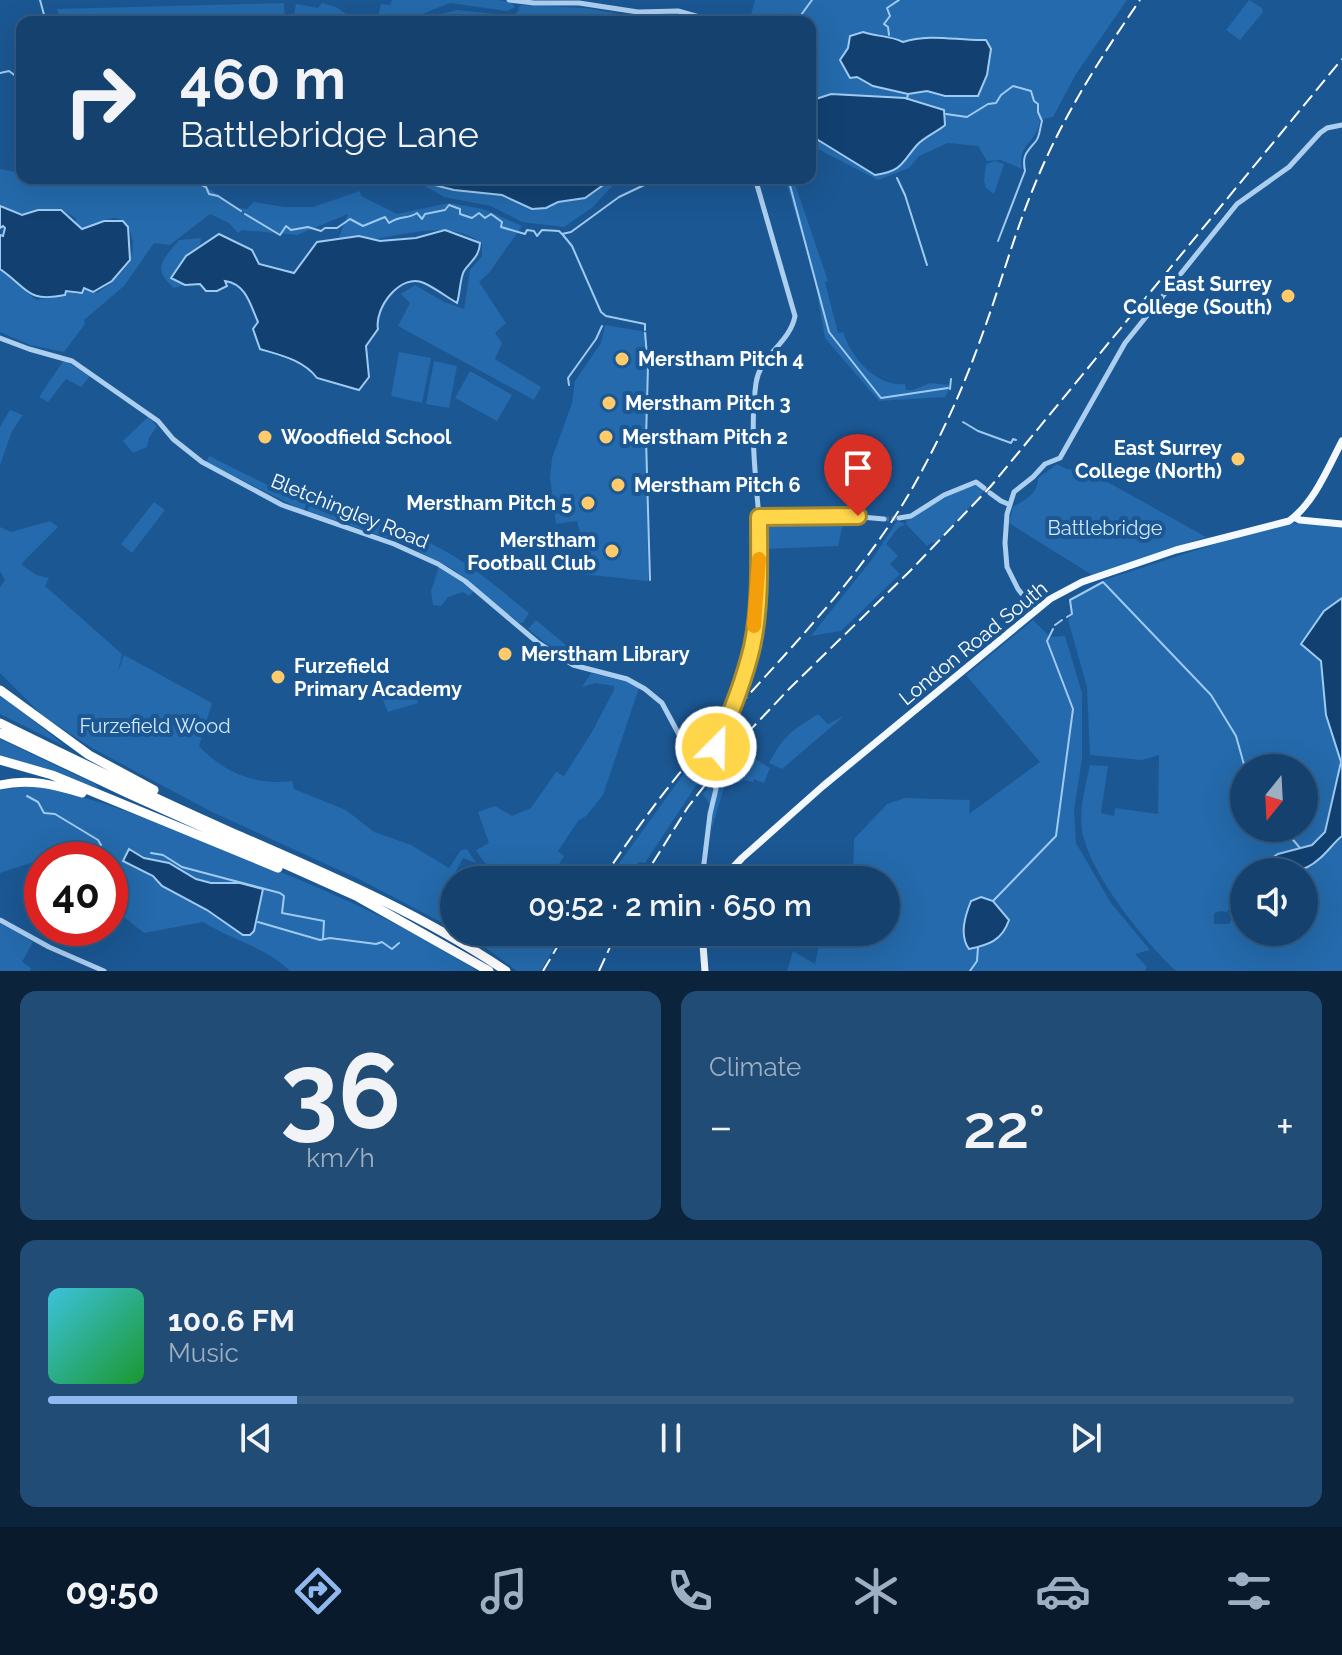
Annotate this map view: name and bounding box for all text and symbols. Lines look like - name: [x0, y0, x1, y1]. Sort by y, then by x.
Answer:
- text: 460 m: [180, 46, 346, 112]
- icon: right: [48, 48, 152, 152]
- text: Battlebridge Lane: [180, 113, 479, 155]
- place label: East Surrey College (South): [1123, 272, 1272, 319]
- marker: East Surrey College (South): [1279, 287, 1297, 305]
- place label: Merstham Pitch 4: [638, 347, 804, 371]
- marker: Merstham Pitch 4: [613, 350, 631, 368]
- place label: Merstham Pitch 3: [625, 391, 791, 415]
- marker: Merstham Pitch 3: [600, 394, 618, 412]
- place label: Woodfield School: [281, 425, 452, 449]
- place label: Merstham Pitch 2: [622, 425, 788, 449]
- marker: Woodfield School: [256, 428, 274, 446]
- marker: Merstham Pitch 2: [597, 428, 615, 446]
- pin: [824, 434, 892, 516]
- place label: East Surrey College (North): [1075, 436, 1222, 483]
- icon: arrive: [836, 446, 880, 490]
- marker: East Surrey College (North): [1229, 450, 1247, 468]
- street label: Bletchingley Road: [268, 468, 432, 554]
- place label: Merstham Pitch 6: [634, 473, 801, 497]
- marker: Merstham Pitch 6: [609, 476, 627, 494]
- place label: Merstham Pitch 5: [406, 491, 572, 515]
- marker: Merstham Pitch 5: [579, 494, 597, 512]
- park label: Battlebridge: [1048, 516, 1163, 540]
- place label: Merstham Football Club: [467, 528, 596, 575]
- marker: Merstham Football Club: [603, 542, 621, 560]
- street label: London Road South: [894, 576, 1052, 710]
- place label: Merstham Library: [521, 642, 690, 666]
- marker: Merstham Library: [496, 645, 514, 663]
- place label: Furzefield Primary Academy: [294, 654, 462, 701]
- marker: Furzefield Primary Academy: [269, 668, 287, 686]
- position arrow: [674, 705, 758, 789]
- park label: Furzefield Wood: [79, 714, 231, 738]
- north arrow: [1230, 754, 1318, 842]
- map controls: [1230, 754, 1318, 946]
- speed limit sign: 40: [24, 842, 128, 946]
- button: sound: [1230, 858, 1318, 946]
- text: 09:52 · 2 min · 650 m: [528, 888, 812, 923]
- text: 36: [280, 1030, 401, 1152]
- text: Climate: [709, 1052, 801, 1082]
- text: 22°: [963, 1092, 1045, 1162]
- text: −: [709, 1101, 733, 1152]
- text: +: [1276, 1101, 1294, 1152]
- text: km/h: [306, 1143, 375, 1173]
- text: 100.6 FM: [168, 1303, 295, 1338]
- text: Music: [168, 1338, 239, 1368]
- icon: previous: [234, 1416, 278, 1460]
- icon: pause: [649, 1416, 693, 1460]
- icon: next: [1064, 1416, 1108, 1460]
- icon: directions: [290, 1563, 346, 1619]
- icon: music: [476, 1563, 532, 1619]
- icon: phone: [662, 1563, 718, 1619]
- icon: climate: [848, 1563, 904, 1619]
- icon: car: [1035, 1563, 1091, 1619]
- icon: filters: [1221, 1563, 1277, 1619]
- text: 09:50: [65, 1570, 159, 1612]

